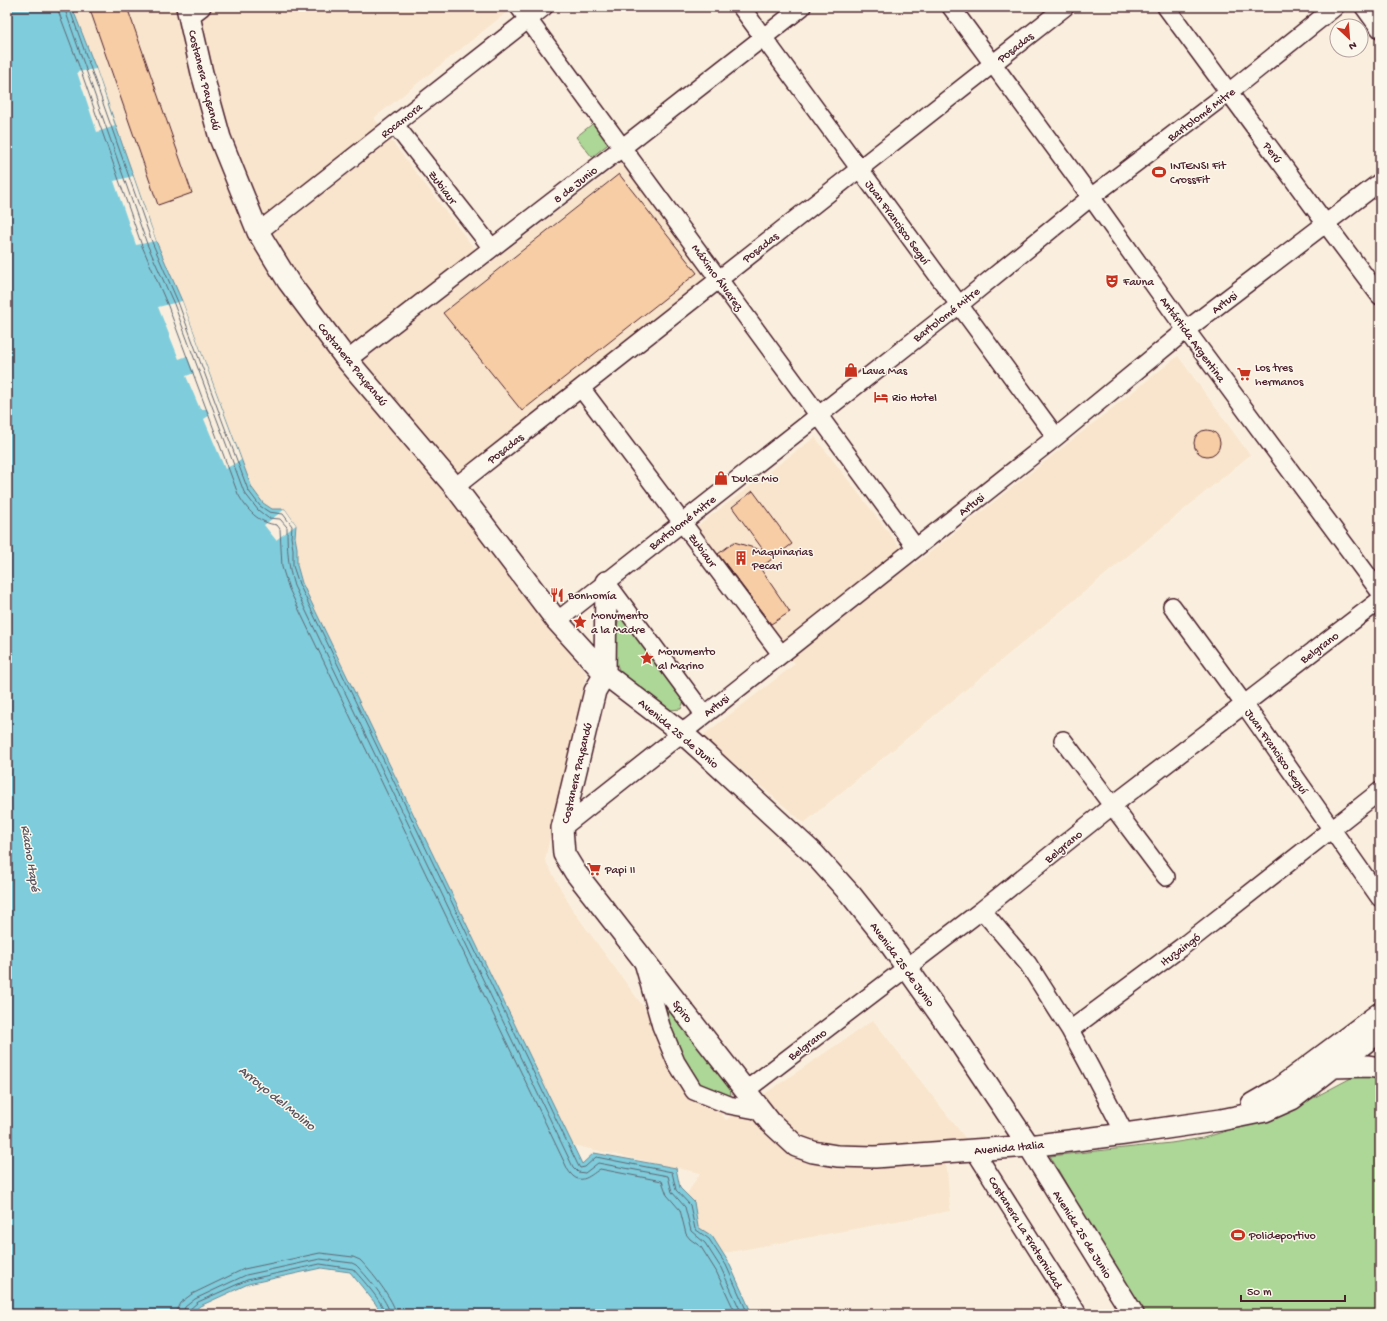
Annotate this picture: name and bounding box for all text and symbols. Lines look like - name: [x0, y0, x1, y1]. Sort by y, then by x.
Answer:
- north arrow: [1329, 18, 1369, 58]
- street label: Costanera Paysandú: [184, 29, 222, 132]
- street label: Posadas: [995, 30, 1038, 68]
- text: N: [1347, 38, 1358, 52]
- street label: Bartolomé Mitre: [1165, 85, 1239, 146]
- street label: Rocamora: [379, 101, 426, 142]
- street label: Perú: [1258, 139, 1284, 167]
- place label: INTENSI Fit CrossFit: [1170, 160, 1227, 188]
- street label: 8 de Junio: [551, 164, 601, 207]
- sports icon: INTENSI Fit CrossFit: [1151, 164, 1167, 180]
- street label: Zubiaur: [424, 169, 460, 209]
- street label: Juan Francisco Seguí: [861, 178, 932, 268]
- street label: Posadas: [740, 230, 783, 268]
- street label: Máximo Álvarez: [688, 242, 746, 315]
- theatre icon: Fauna: [1104, 273, 1120, 289]
- place label: Fauna: [1122, 276, 1154, 290]
- street label: Bartolomé Mitre: [910, 285, 984, 347]
- street label: Artusi: [1209, 289, 1241, 318]
- street label: Antártida Argentina: [1156, 295, 1227, 386]
- street label: Costanera Paysandú: [314, 321, 390, 410]
- shop icon: Lava Mas: [843, 362, 859, 378]
- place label: Los tres hermanos: [1255, 362, 1304, 390]
- place label: Lava Mas: [862, 365, 908, 379]
- supermarket icon: Los tres hermanos: [1236, 366, 1252, 382]
- hotel icon: Rio Hotel: [873, 389, 889, 405]
- place label: Rio Hotel: [892, 392, 937, 406]
- street label: Posadas: [485, 431, 528, 469]
- shop icon: Dulce Mio: [713, 470, 729, 486]
- place label: Dulce Mio: [731, 473, 778, 487]
- street label: Artusi: [957, 491, 988, 520]
- street label: Bartolomé Mitre: [646, 493, 720, 555]
- street label: Zubiaur: [684, 531, 720, 572]
- place label: Maquinarias Pecari: [751, 546, 813, 574]
- building icon: Maquinarias Pecari: [733, 550, 749, 566]
- restaurant icon: Bonhomía: [549, 587, 565, 603]
- place label: Bonhomía: [567, 590, 617, 604]
- place label: Monumento a la Madre: [591, 610, 648, 638]
- place icon: Monumento a la Madre: [572, 614, 588, 630]
- street label: Belgrano: [1297, 630, 1342, 668]
- place label: Monumento al Marino: [658, 646, 715, 674]
- place icon: Monumento al Marino: [639, 650, 655, 666]
- street label: Artusi: [702, 692, 733, 721]
- street label: Avenida 25 de Junio: [635, 697, 721, 772]
- street label: Juan Francisco Seguí: [1241, 707, 1310, 798]
- street label: Costanera Paysandú: [560, 721, 596, 825]
- water label: Riacho Itapé: [17, 824, 42, 894]
- street label: Belgrano: [1042, 828, 1086, 868]
- supermarket icon: Papi II: [586, 861, 602, 877]
- place label: Papi II: [604, 864, 636, 878]
- street label: Avenida 25 de Junio: [866, 920, 937, 1010]
- street label: Ituzaingó: [1158, 931, 1204, 970]
- street label: Spiro: [668, 998, 695, 1026]
- street label: Belgrano: [785, 1027, 830, 1065]
- water label: Arroyo del Molino: [235, 1063, 319, 1135]
- street label: Avenida Italia: [974, 1139, 1045, 1159]
- street label: Costanera La Fraternidad: [984, 1174, 1065, 1293]
- street label: Avenida 25 de Junio: [1049, 1189, 1114, 1282]
- sports icon: Polideportivo: [1230, 1227, 1246, 1243]
- place label: Polideportivo: [1248, 1230, 1316, 1244]
- scale bar: [1241, 1277, 1345, 1303]
- text: 50 m: [1247, 1286, 1272, 1300]

